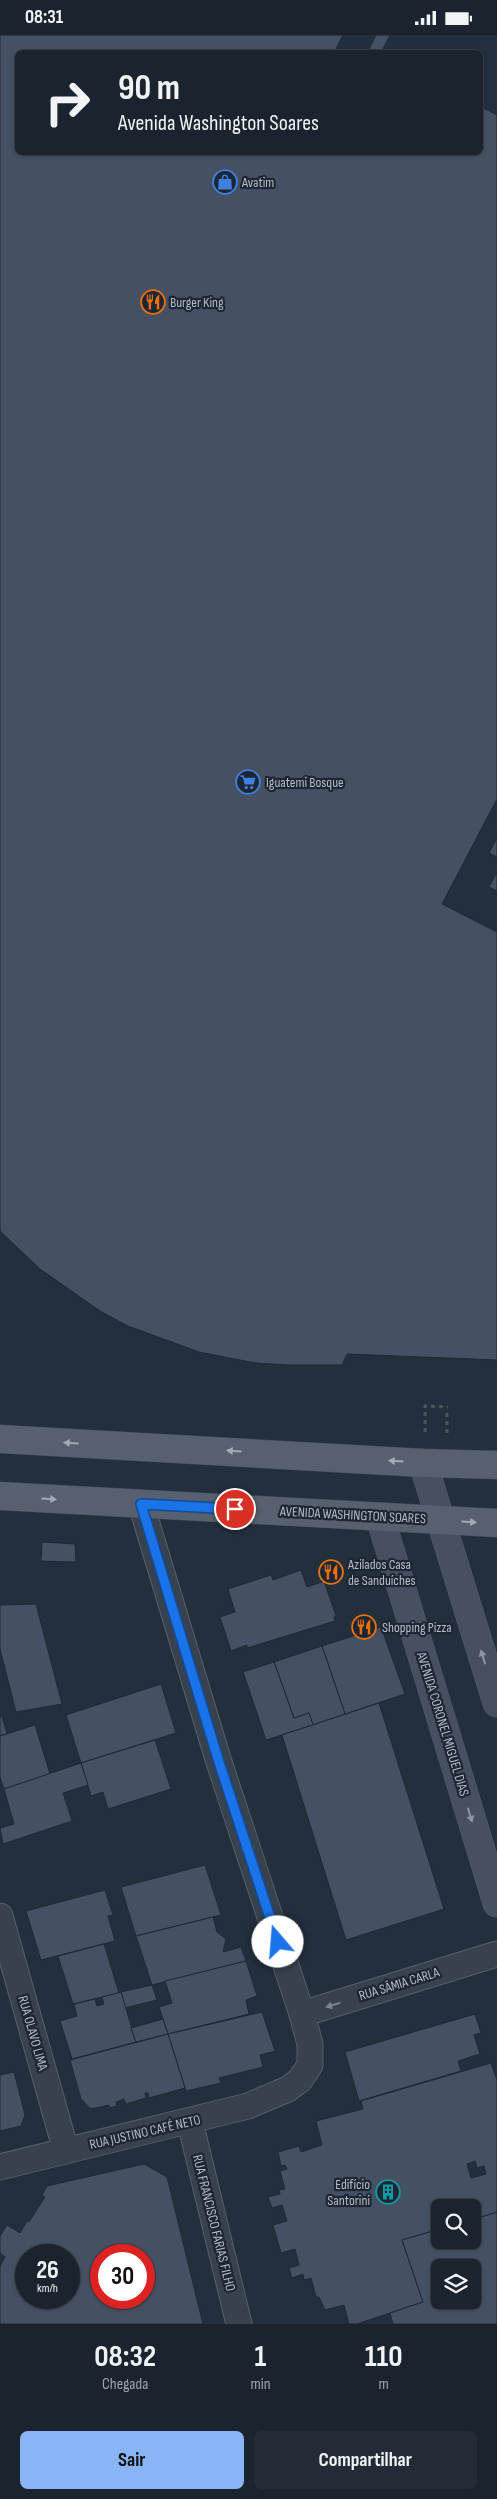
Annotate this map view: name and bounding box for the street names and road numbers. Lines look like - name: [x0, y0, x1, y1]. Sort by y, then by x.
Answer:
- street label: AVENIDA WASHINGTON SOARES: [279, 1503, 426, 1527]
- street label: AVENIDA CORONEL MIGUEL DIAS: [413, 1649, 473, 1798]
- street label: RUA SÂMIA CARLA: [357, 1963, 442, 2004]
- street label: RUA OLAVO LIMA: [14, 1994, 52, 2073]
- street label: RUA JUSTINO CAFÉ NETO: [88, 2111, 202, 2153]
- street label: RUA FRANCISCO FARIAS FILHO: [189, 2153, 239, 2293]

